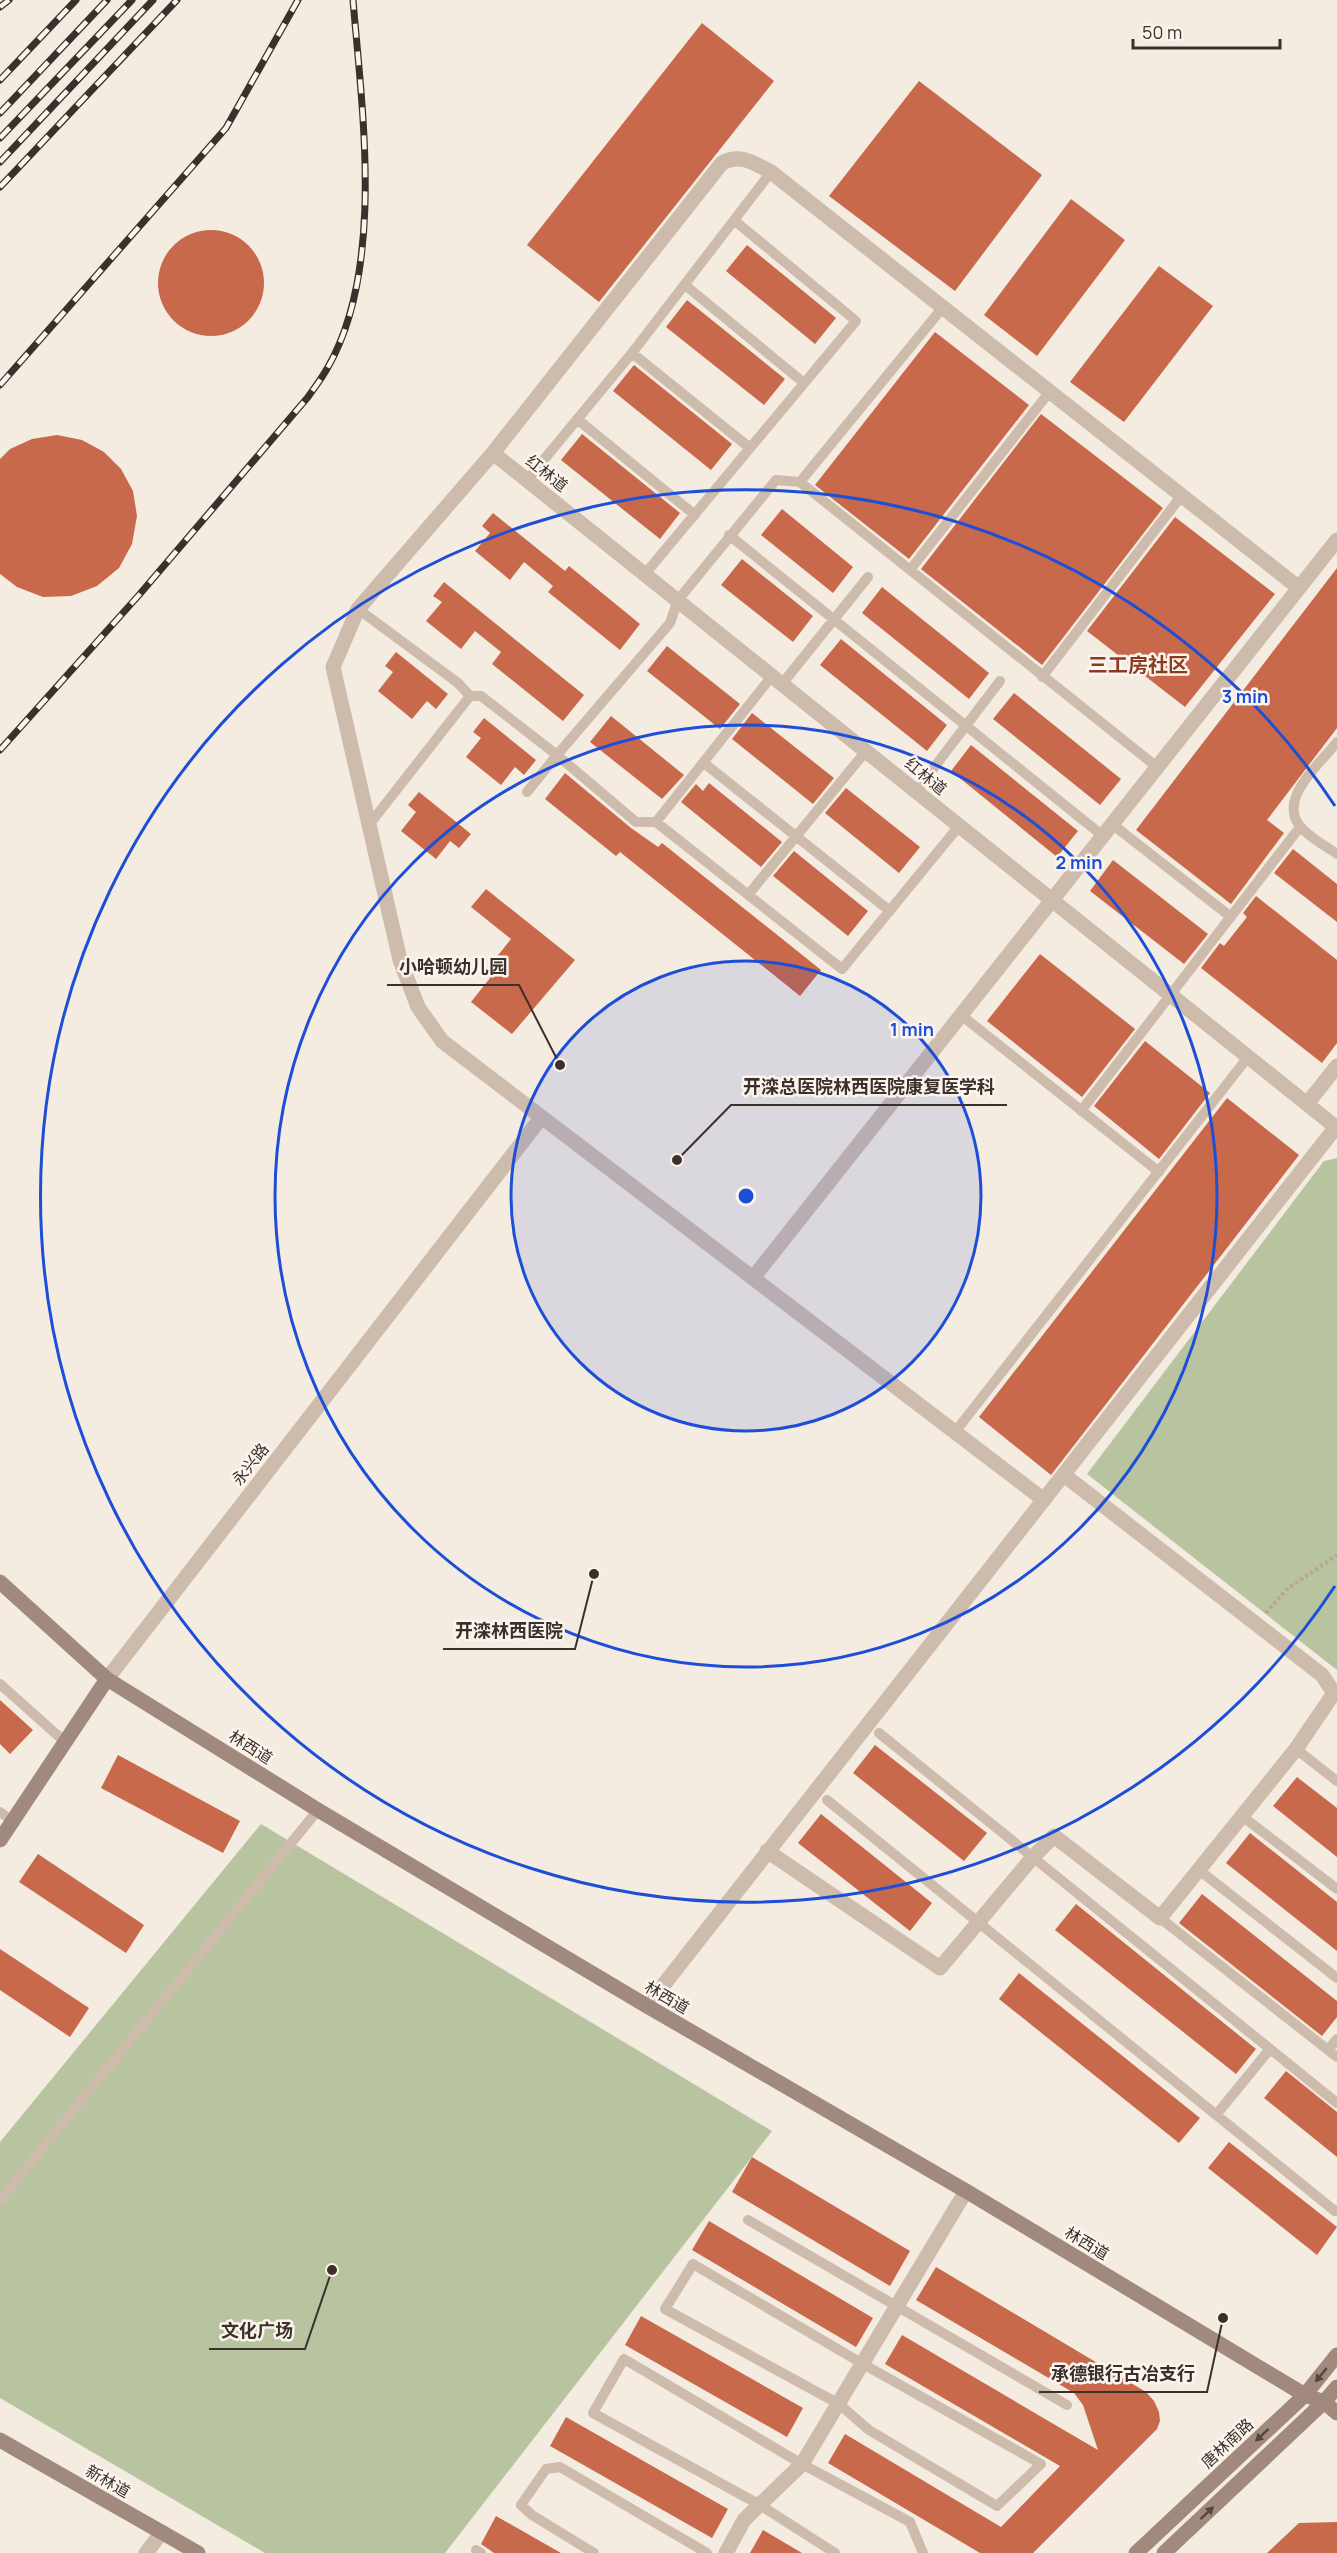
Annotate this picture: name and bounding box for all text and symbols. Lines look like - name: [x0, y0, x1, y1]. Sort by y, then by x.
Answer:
- scale bar: [1133, 12, 1280, 50]
- text: 50 m: [1142, 20, 1182, 44]
- street label: 红林道: [521, 450, 573, 496]
- district label: 三工房社区: [1088, 651, 1188, 678]
- text: 3 min: [1222, 684, 1268, 708]
- street label: 红林道: [900, 752, 952, 800]
- text: 2 min: [1056, 850, 1102, 874]
- callout: 小哈顿幼儿园: [387, 949, 519, 985]
- text: 小哈顿幼儿园: [399, 954, 507, 978]
- text: 1 min: [890, 1017, 934, 1041]
- callout: 开滦总医院林西医院康复医学科: [731, 1069, 1007, 1105]
- text: 开滦总医院林西医院康复医学科: [743, 1074, 995, 1098]
- centre of rings: [736, 1186, 756, 1206]
- street label: 永兴路: [227, 1438, 273, 1490]
- callout: 开滦林西医院: [443, 1613, 575, 1649]
- text: 开滦林西医院: [455, 1618, 563, 1642]
- street label: 林西道: [225, 1725, 277, 1769]
- street label: 林西道: [641, 1975, 693, 2019]
- street label: 林西道: [1061, 2221, 1113, 2265]
- callout: 文化广场: [209, 2313, 305, 2349]
- text: 文化广场: [221, 2318, 293, 2342]
- callout: 承德银行古冶支行: [1039, 2356, 1207, 2392]
- text: 承德银行古冶支行: [1051, 2361, 1195, 2385]
- one-way arrow: [1314, 2367, 1327, 2383]
- street label: 唐林南路: [1196, 2413, 1258, 2473]
- one-way arrow: [1255, 2428, 1270, 2441]
- street label: 新林道: [82, 2459, 134, 2503]
- one-way arrow: [1199, 2507, 1214, 2520]

